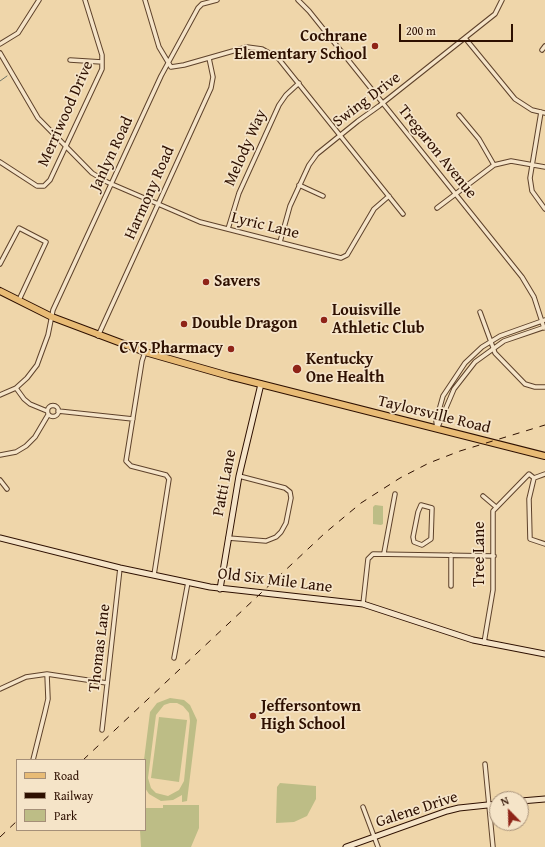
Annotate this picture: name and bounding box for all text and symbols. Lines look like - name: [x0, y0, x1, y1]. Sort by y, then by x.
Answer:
- scale bar: [401, 16, 515, 42]
- text: 200 m: [406, 22, 436, 39]
- place label: Cochrane Elementary School: [234, 27, 367, 65]
- marker: Cochrane Elementary School: [370, 41, 380, 51]
- street label: Merriwood Drive: [34, 58, 98, 170]
- street label: Swing Drive: [329, 68, 405, 132]
- street label: Tregaron Avenue: [393, 101, 481, 203]
- street label: Melody Way: [221, 107, 271, 189]
- street label: Janlyn Road: [86, 114, 138, 194]
- street label: Harmony Road: [121, 143, 179, 243]
- street label: Lyric Lane: [229, 208, 301, 244]
- place label: Savers: [214, 272, 260, 292]
- marker: Savers: [201, 277, 211, 287]
- place label: Louisville Athletic Club: [332, 301, 424, 339]
- place label: Double Dragon: [192, 314, 297, 334]
- marker: Louisville Athletic Club: [319, 315, 329, 325]
- marker: Double Dragon: [179, 319, 189, 329]
- place label: CVS Pharmacy: [120, 339, 223, 359]
- marker: CVS Pharmacy: [226, 344, 236, 354]
- place label: Kentucky One Health: [306, 350, 385, 388]
- marker: Kentucky One Health: [291, 363, 303, 375]
- street label: Taylorsville Road: [376, 392, 492, 438]
- street label: Patti Lane: [209, 448, 241, 518]
- street label: Tree Lane: [470, 521, 490, 587]
- street label: Old Six Mile Lane: [217, 564, 333, 598]
- street label: Thomas Lane: [85, 603, 115, 693]
- place label: Jeffersontown High School: [261, 697, 361, 735]
- marker: Jeffersontown High School: [248, 711, 258, 721]
- legend: [16, 759, 146, 831]
- text: Road: [54, 767, 79, 784]
- text: Railway: [54, 787, 93, 804]
- street label: Galene Drive: [374, 788, 460, 832]
- north arrow: [489, 791, 529, 831]
- text: N: [498, 792, 511, 810]
- text: Park: [54, 807, 77, 824]

